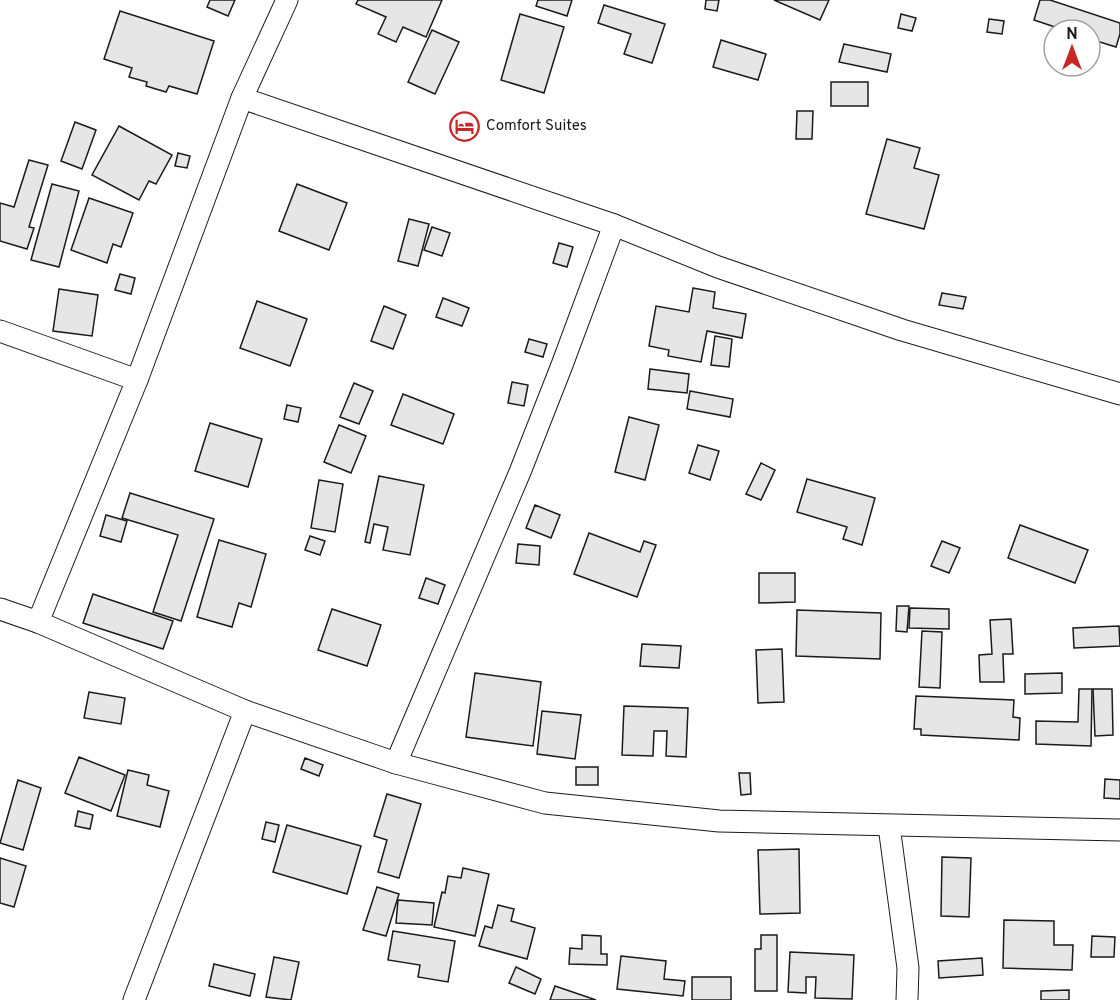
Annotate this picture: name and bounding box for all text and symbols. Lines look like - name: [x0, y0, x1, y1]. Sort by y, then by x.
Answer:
- north arrow: [1042, 18, 1102, 78]
- text: N: [1066, 25, 1078, 45]
- hotel icon: Comfort Suites: [449, 110, 481, 142]
- place label: Comfort Suites: [486, 117, 587, 136]

